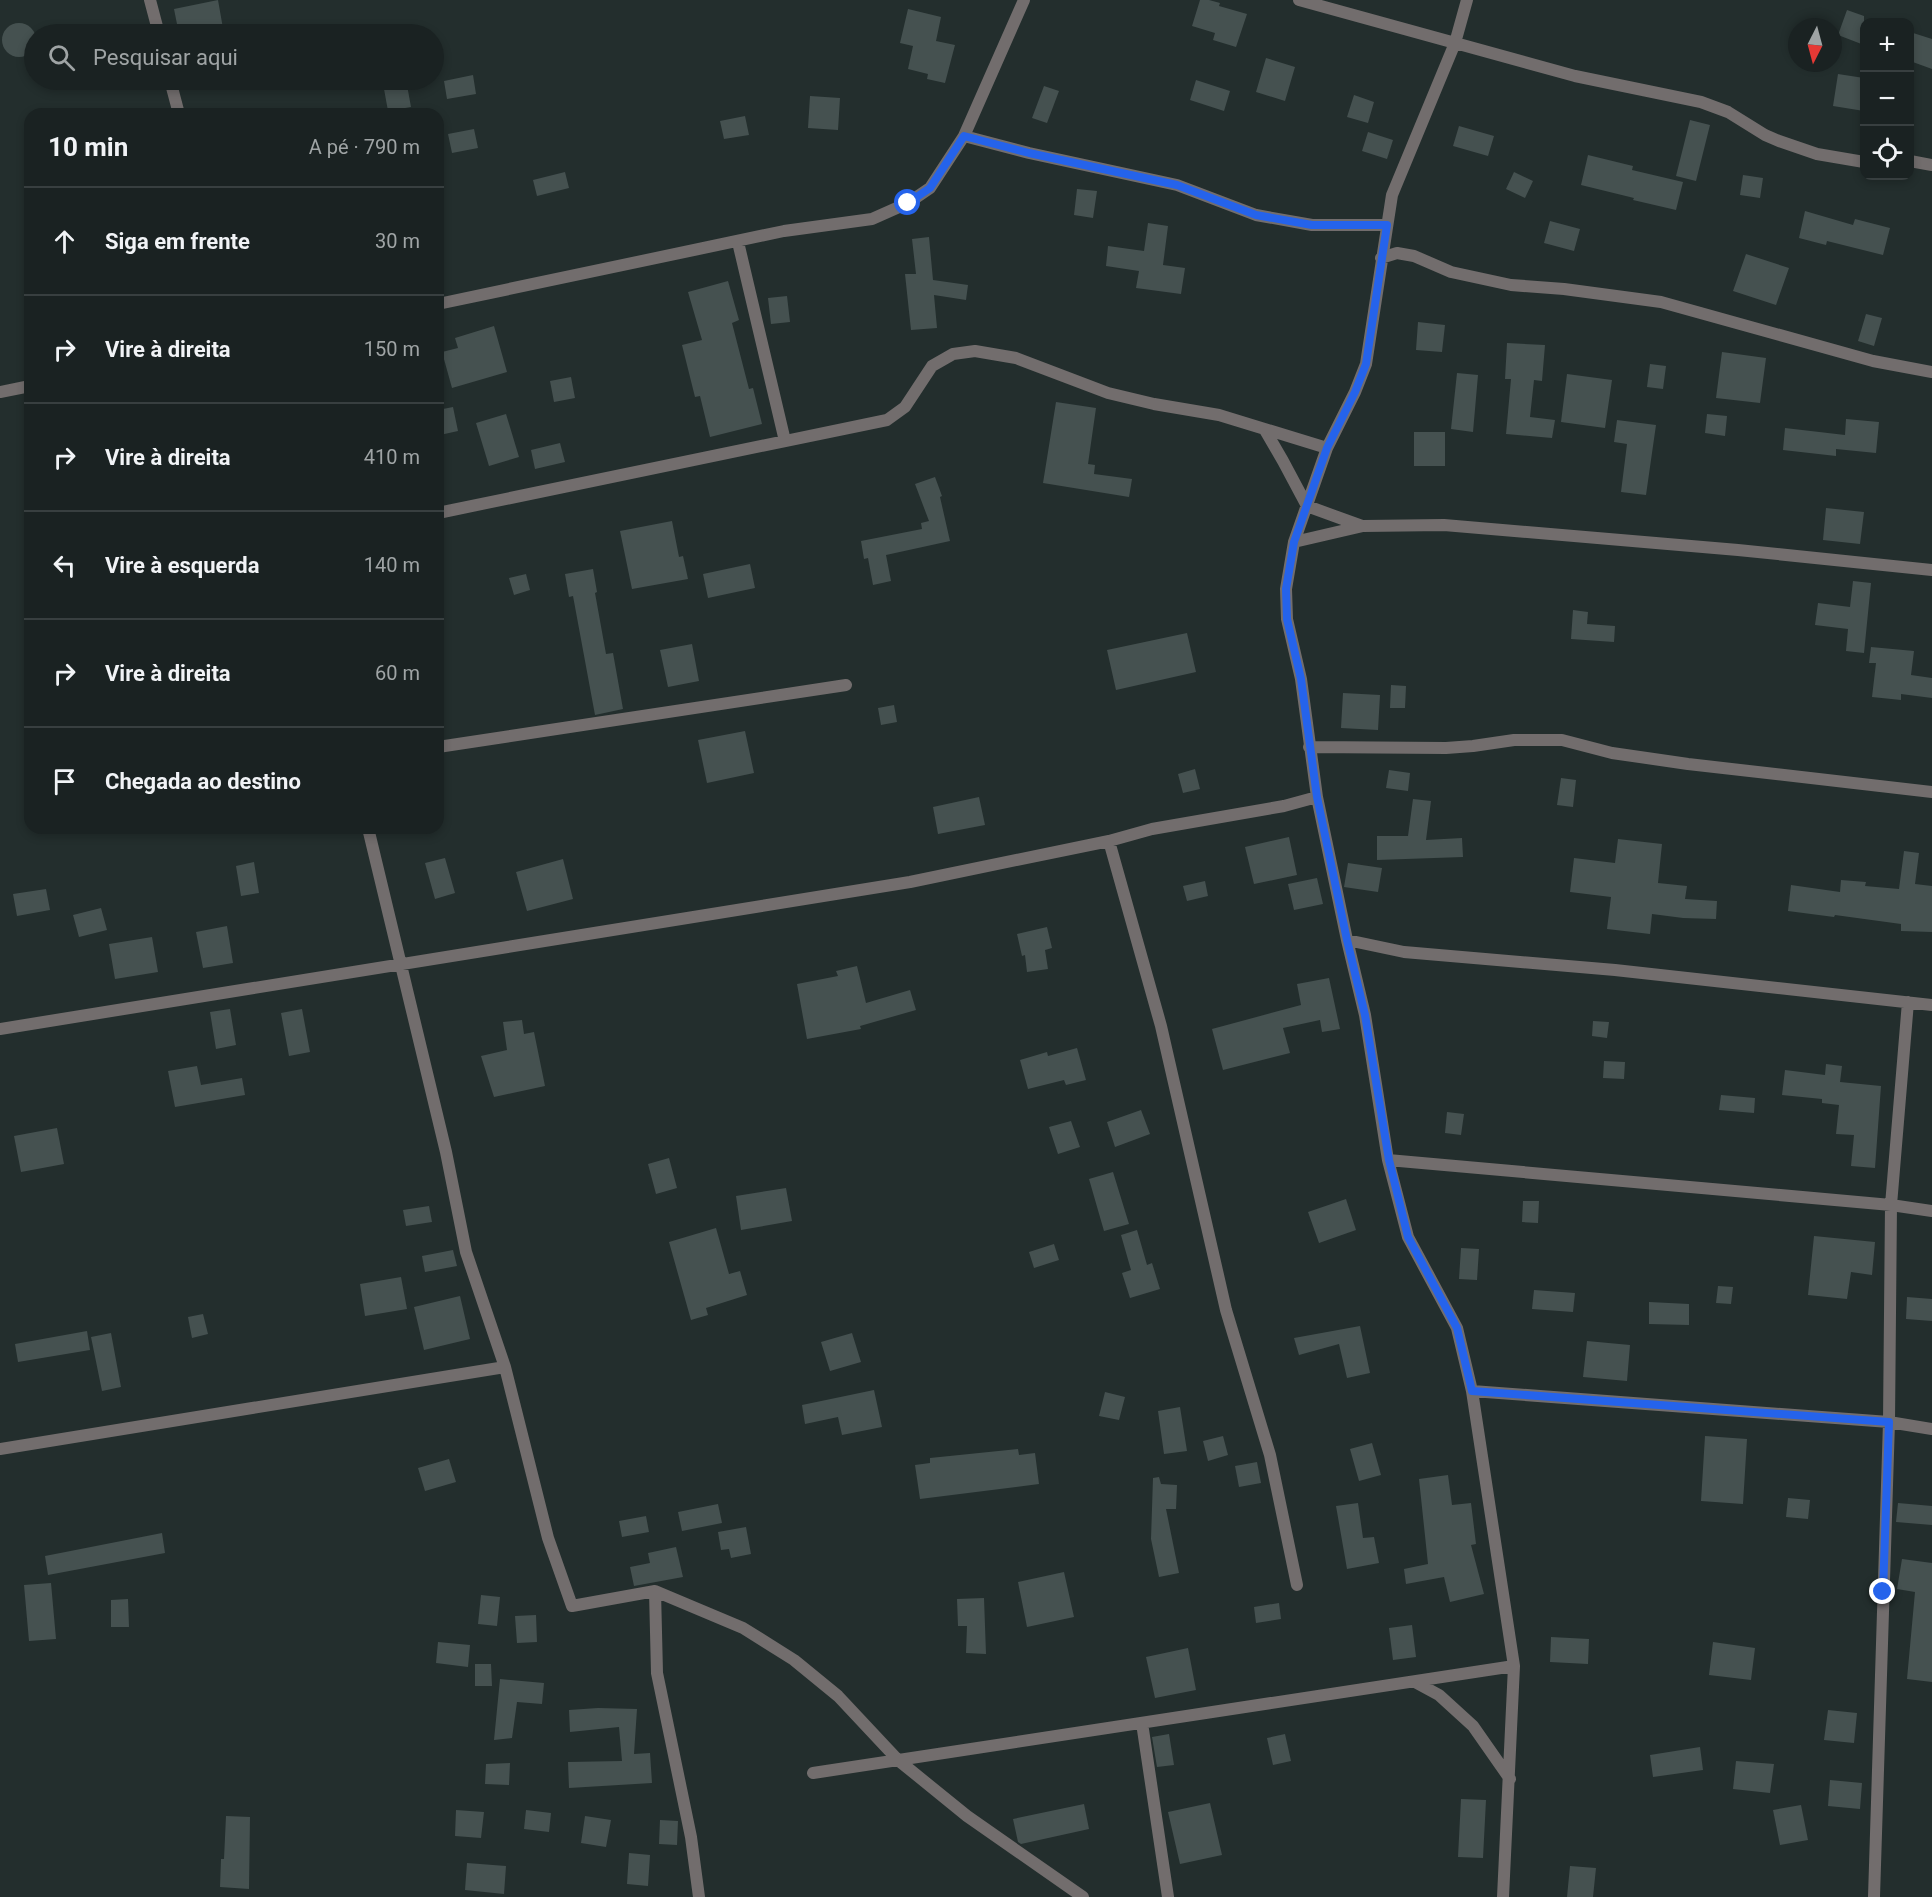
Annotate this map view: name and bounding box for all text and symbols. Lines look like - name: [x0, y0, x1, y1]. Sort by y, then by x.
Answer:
- north arrow: [1788, 18, 1842, 72]
- map controls: [1860, 18, 1914, 180]
- button: +: [1860, 18, 1914, 72]
- search box: [24, 24, 444, 90]
- icon: search: [45, 41, 78, 74]
- text: Pesquisar aqui: [93, 45, 238, 70]
- button: −: [1860, 72, 1914, 126]
- button: locate: [1860, 126, 1914, 180]
- text: 10 min: [48, 132, 128, 162]
- text: A pé · 790 m: [309, 135, 420, 159]
- route start: [894, 189, 920, 215]
- icon: ahead: [48, 225, 81, 258]
- text: Siga em frente: [105, 229, 250, 254]
- text: 30 m: [375, 229, 420, 253]
- icon: right: [48, 333, 81, 366]
- text: Vire à direita: [105, 337, 231, 362]
- text: 150 m: [364, 337, 420, 361]
- icon: right: [48, 441, 81, 474]
- text: Vire à direita: [105, 445, 231, 470]
- text: 410 m: [364, 445, 420, 469]
- icon: left: [48, 549, 81, 582]
- text: Vire à esquerda: [105, 553, 259, 578]
- text: 140 m: [364, 553, 420, 577]
- icon: right: [48, 657, 81, 690]
- text: Vire à direita: [105, 661, 231, 686]
- text: 60 m: [375, 661, 420, 685]
- icon: arrive: [48, 765, 81, 798]
- text: Chegada ao destino: [105, 769, 301, 794]
- route end: [1869, 1578, 1895, 1604]

